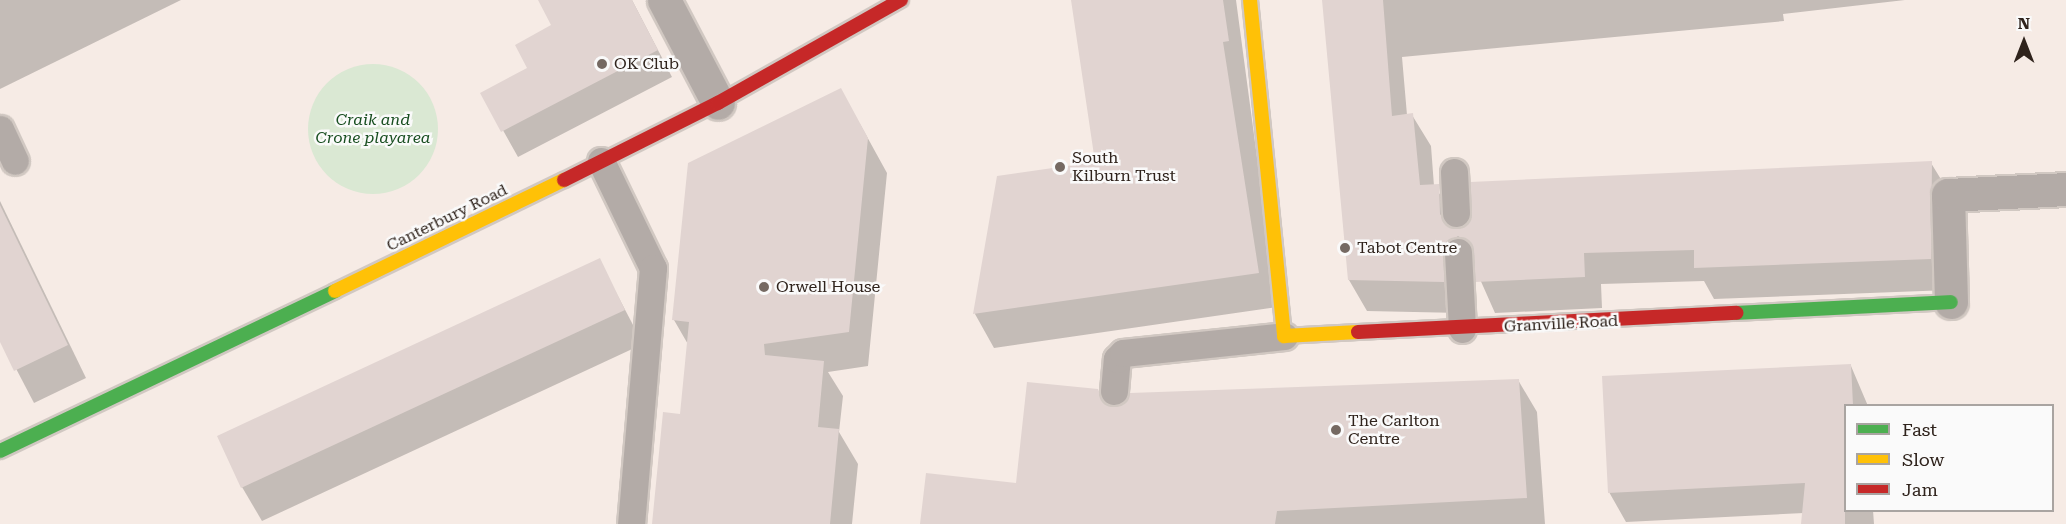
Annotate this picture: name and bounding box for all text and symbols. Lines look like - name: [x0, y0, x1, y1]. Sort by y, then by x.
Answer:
- north arrow: [1994, 12, 2054, 72]
- text: N: [2018, 14, 2030, 33]
- place label: OK Club: [614, 54, 679, 74]
- marker: OK Club: [595, 57, 609, 71]
- park label: Craik and Crone playarea: [315, 110, 431, 148]
- place label: South Kilburn Trust: [1072, 148, 1176, 186]
- marker: South Kilburn Trust: [1053, 160, 1067, 174]
- street label: Canterbury Road: [384, 181, 510, 255]
- place label: Tabot Centre: [1357, 238, 1457, 258]
- marker: Tabot Centre: [1338, 241, 1352, 255]
- place label: Orwell House: [776, 277, 880, 297]
- marker: Orwell House: [757, 280, 771, 294]
- street label: Granville Road: [1503, 311, 1619, 337]
- legend: [1844, 404, 2054, 512]
- place label: The Carlton Centre: [1348, 411, 1439, 449]
- text: Fast: [1902, 419, 1937, 440]
- marker: The Carlton Centre: [1329, 423, 1343, 437]
- text: Slow: [1902, 449, 1944, 470]
- text: Jam: [1902, 479, 1938, 500]

